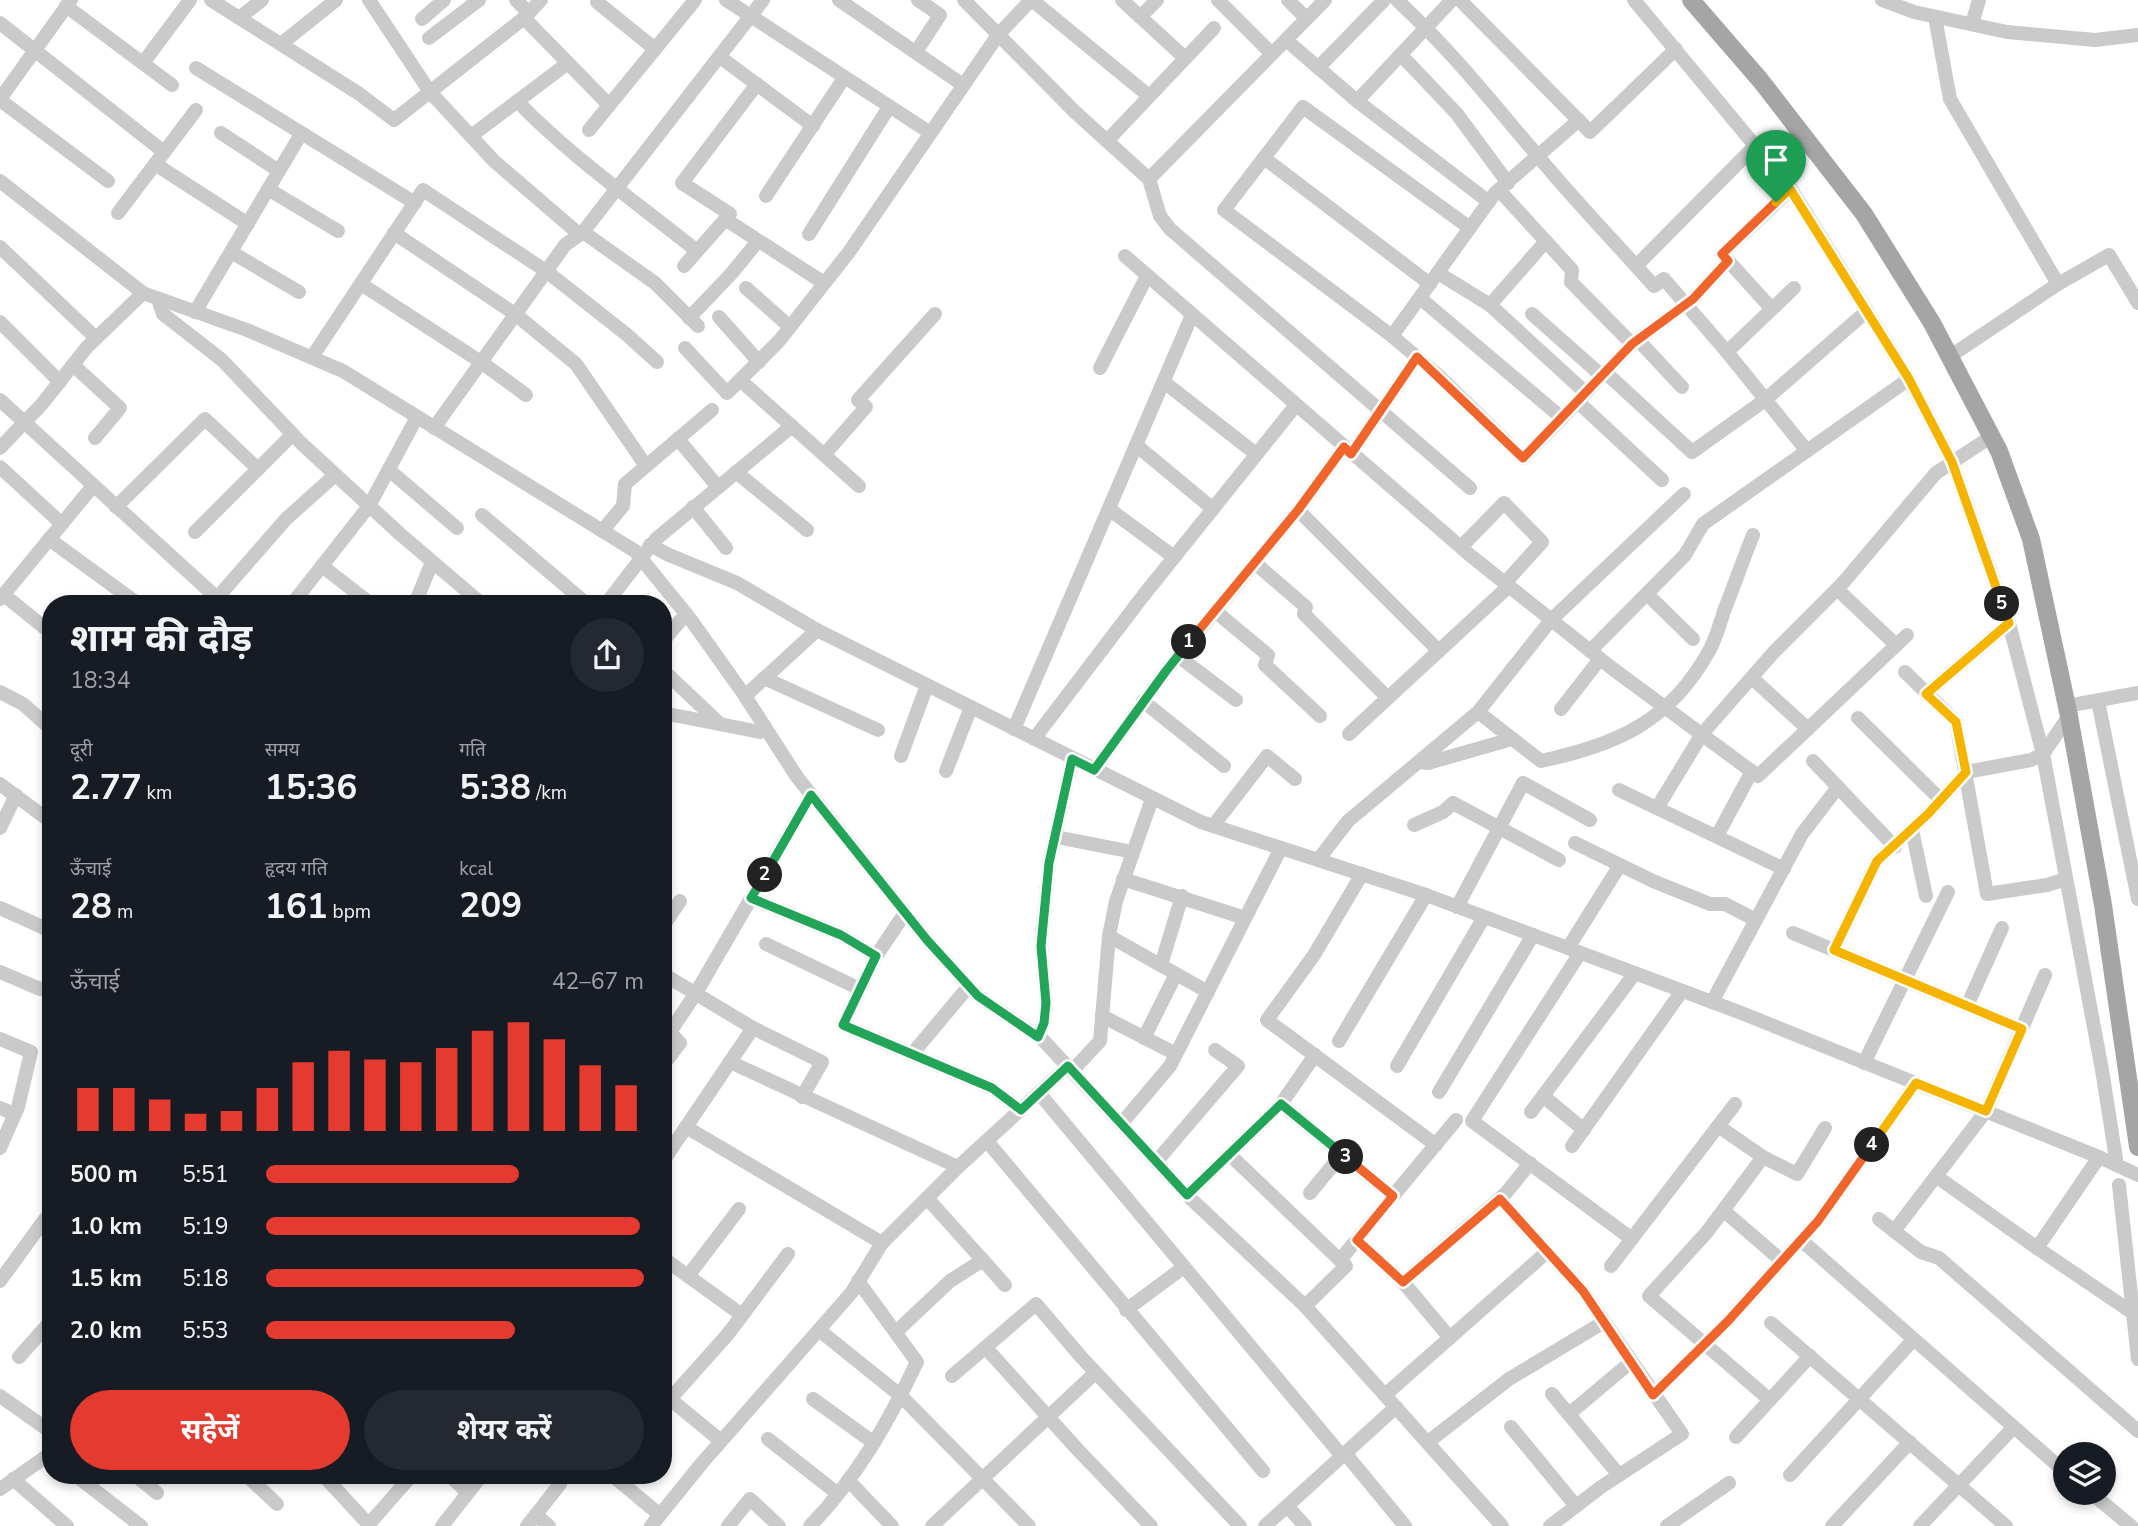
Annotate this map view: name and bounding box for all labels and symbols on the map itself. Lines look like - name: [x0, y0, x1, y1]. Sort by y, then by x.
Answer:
- pin: [1746, 130, 1806, 202]
- pin: 5: [1984, 586, 2020, 622]
- pin: 1: [1172, 624, 1206, 660]
- pin: 2: [748, 858, 782, 892]
- pin: 4: [1854, 1128, 1890, 1162]
- pin: 3: [1328, 1140, 1364, 1174]

